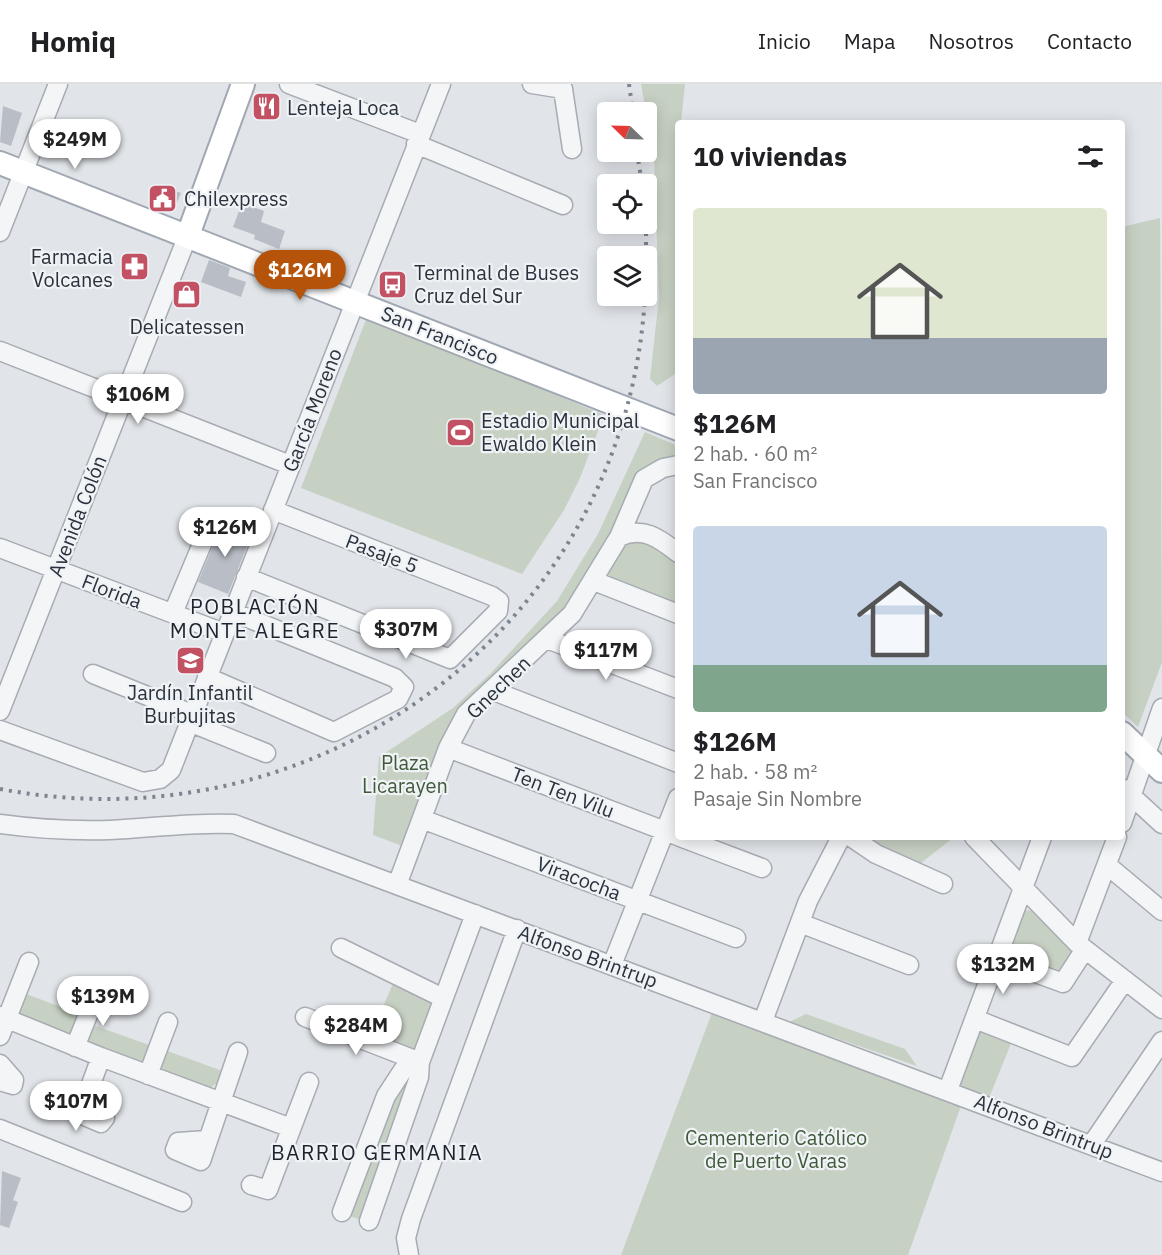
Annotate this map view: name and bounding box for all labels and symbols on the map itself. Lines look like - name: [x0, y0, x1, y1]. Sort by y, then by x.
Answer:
- restaurant icon: Lenteja Loca: [250, 91, 282, 123]
- place label: Lenteja Loca: [287, 94, 400, 121]
- north arrow: [597, 102, 657, 162]
- pin: $249M: [33, 119, 117, 170]
- public building icon: Chilexpress: [147, 182, 179, 214]
- place label: Chilexpress: [184, 185, 288, 212]
- place label: Farmacia Volcanes: [31, 243, 113, 293]
- pin: $126M: [258, 250, 342, 301]
- pharmacy icon: Farmacia Volcanes: [118, 251, 150, 283]
- place label: Terminal de Buses Cruz del Sur: [414, 259, 579, 309]
- bus stop icon: Terminal de Buses Cruz del Sur: [377, 268, 409, 300]
- shop icon: Delicatessen: [171, 279, 203, 311]
- street label: San Francisco: [377, 299, 503, 371]
- place label: Delicatessen: [129, 313, 245, 340]
- street label: García Moreno: [276, 344, 348, 476]
- pin: $106M: [96, 374, 180, 425]
- place label: Estadio Municipal Ewaldo Klein: [481, 407, 639, 457]
- sports icon: Estadio Municipal Ewaldo Klein: [444, 416, 476, 448]
- street label: Avenida Colón: [41, 451, 113, 581]
- pin: $126M: [183, 507, 267, 558]
- street label: Pasaje 5: [342, 527, 422, 579]
- street label: Florida: [78, 567, 146, 615]
- district label: POBLACIÓN MONTE ALEGRE: [170, 592, 340, 644]
- pin: $307M: [364, 609, 448, 660]
- pin: $117M: [564, 630, 648, 681]
- school or university icon: Jardín Infantil Burbujitas: [174, 645, 206, 677]
- street label: Gnechen: [460, 650, 536, 724]
- place label: Jardín Infantil Burbujitas: [127, 679, 253, 729]
- park label: Plaza Licarayen: [362, 749, 448, 799]
- street label: Ten Ten Vilu: [508, 760, 618, 824]
- street label: Viracocha: [533, 850, 625, 907]
- street label: Alfonso Brintrup: [514, 918, 662, 994]
- pin: $132M: [961, 944, 1045, 995]
- pin: $139M: [61, 976, 145, 1027]
- pin: $284M: [314, 1005, 398, 1056]
- pin: $107M: [34, 1081, 118, 1132]
- street label: Alfonso Brintrup: [971, 1087, 1117, 1165]
- park label: Cementerio Católico de Puerto Varas: [685, 1124, 867, 1174]
- district label: BARRIO GERMANIA: [271, 1138, 483, 1166]

